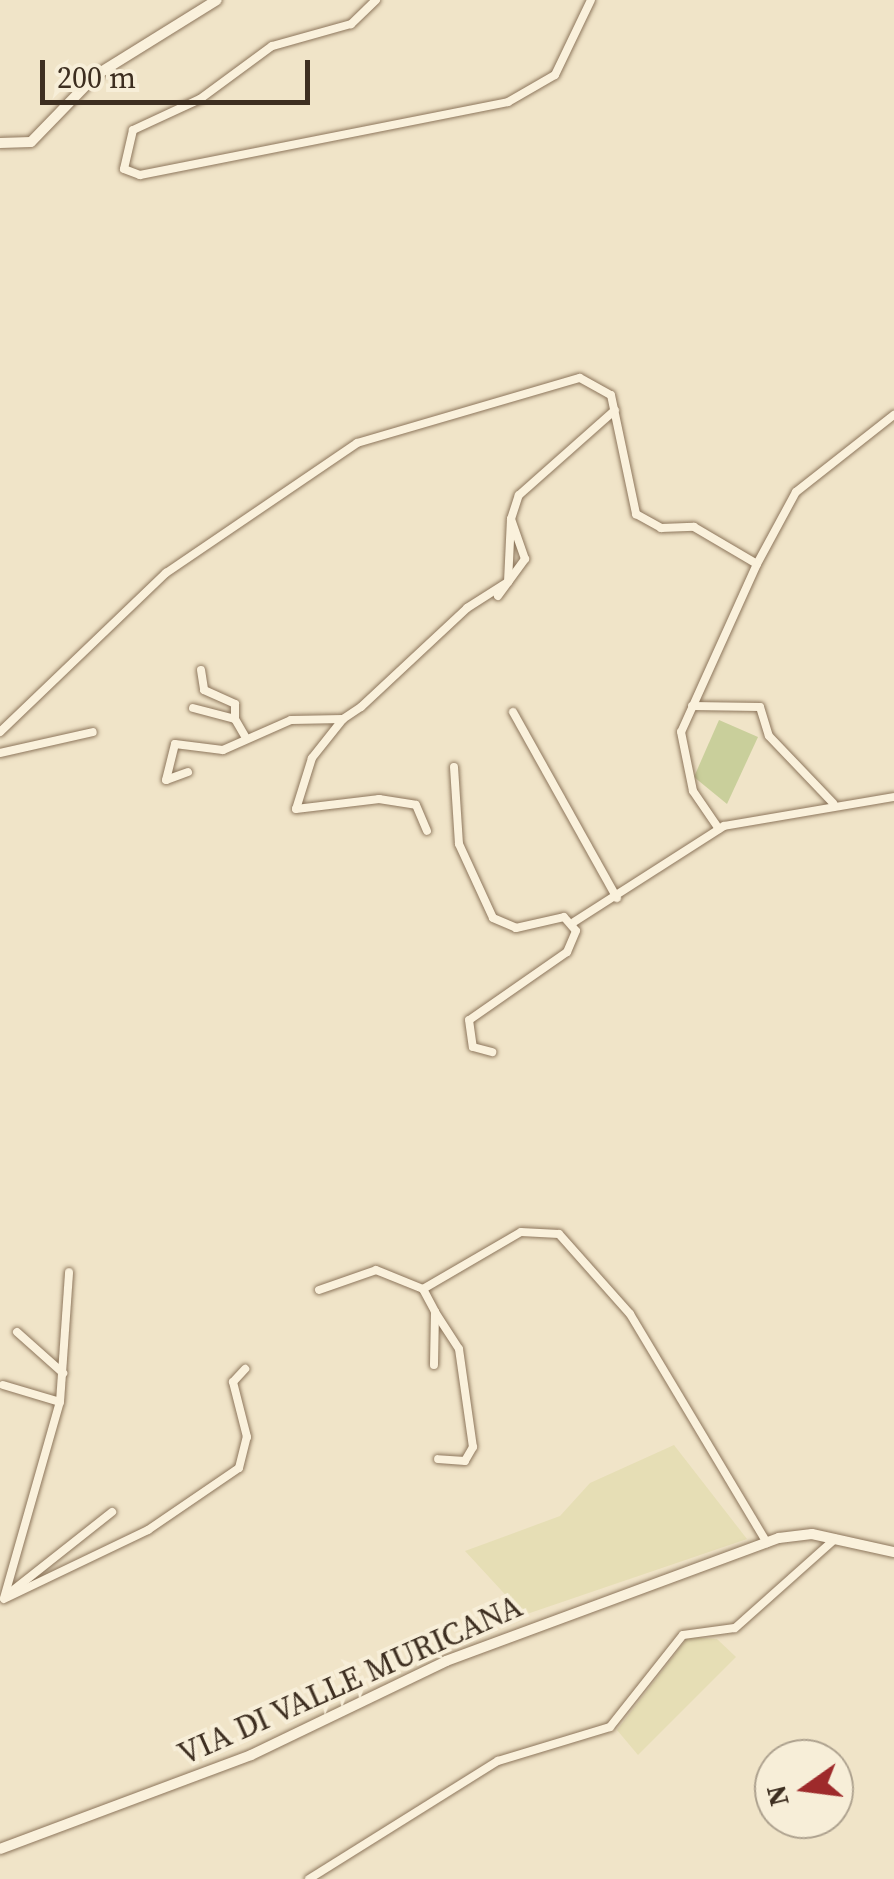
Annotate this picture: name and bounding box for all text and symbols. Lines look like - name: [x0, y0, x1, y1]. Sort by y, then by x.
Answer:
- scale bar: [45, 40, 315, 102]
- text: 200 m: [57, 57, 136, 98]
- street label: VIA DI VALLE MURICANA: [172, 1586, 528, 1774]
- north arrow: [754, 1739, 854, 1839]
- text: N: [756, 1781, 798, 1810]

